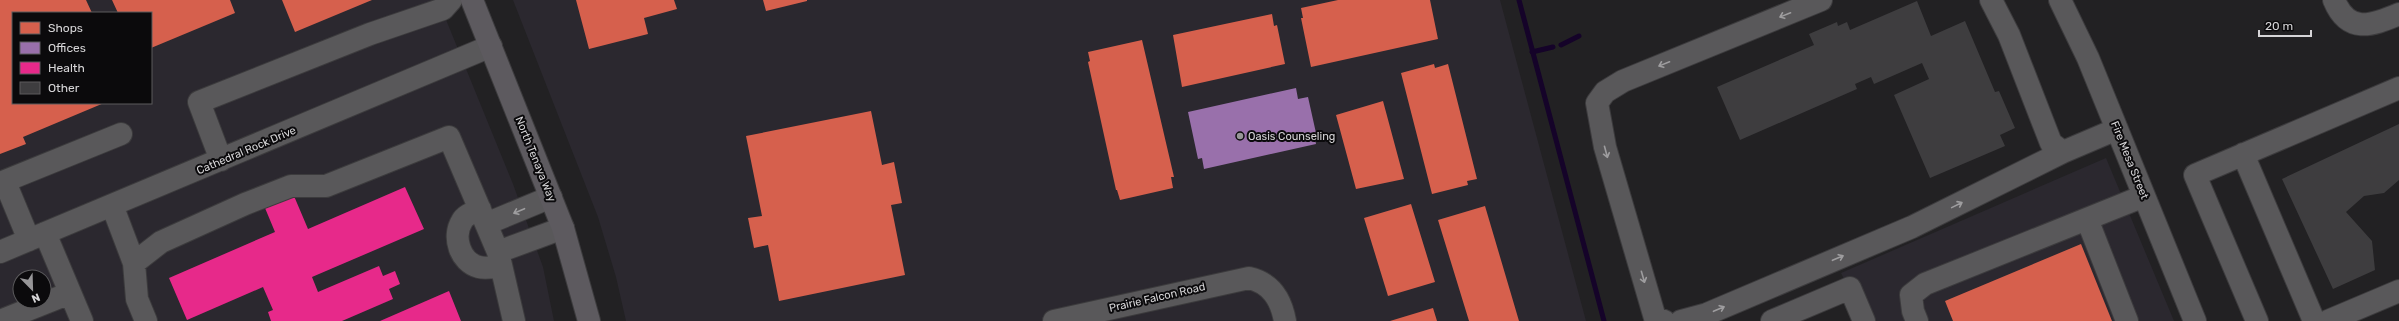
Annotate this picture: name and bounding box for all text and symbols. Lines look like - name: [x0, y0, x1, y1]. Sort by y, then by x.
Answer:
- one-way arrow: [1779, 11, 1791, 19]
- legend: [12, 12, 152, 104]
- scale bar: [2259, 12, 2311, 38]
- text: 20 m: [2265, 19, 2293, 33]
- text: Shops: [48, 21, 83, 35]
- text: Offices: [48, 41, 86, 55]
- one-way arrow: [1659, 60, 1671, 68]
- text: Health: [48, 61, 85, 75]
- text: Other: [48, 81, 80, 95]
- street label: North Tenaya Way: [513, 115, 559, 204]
- street label: Fire Mesa Street: [2108, 119, 2151, 202]
- street label: Cathedral Rock Drive: [194, 124, 298, 177]
- place label: Oasis Counseling: [1248, 130, 1335, 143]
- marker: Oasis Counseling: [1235, 131, 1245, 141]
- one-way arrow: [1603, 145, 1611, 158]
- one-way arrow: [1950, 201, 1962, 208]
- one-way arrow: [513, 208, 525, 215]
- one-way arrow: [1832, 254, 1844, 262]
- north arrow: [12, 269, 52, 309]
- one-way arrow: [1640, 270, 1647, 283]
- street label: Prairie Falcon Road: [1108, 280, 1206, 315]
- text: N: [29, 290, 42, 305]
- one-way arrow: [1712, 305, 1724, 312]

